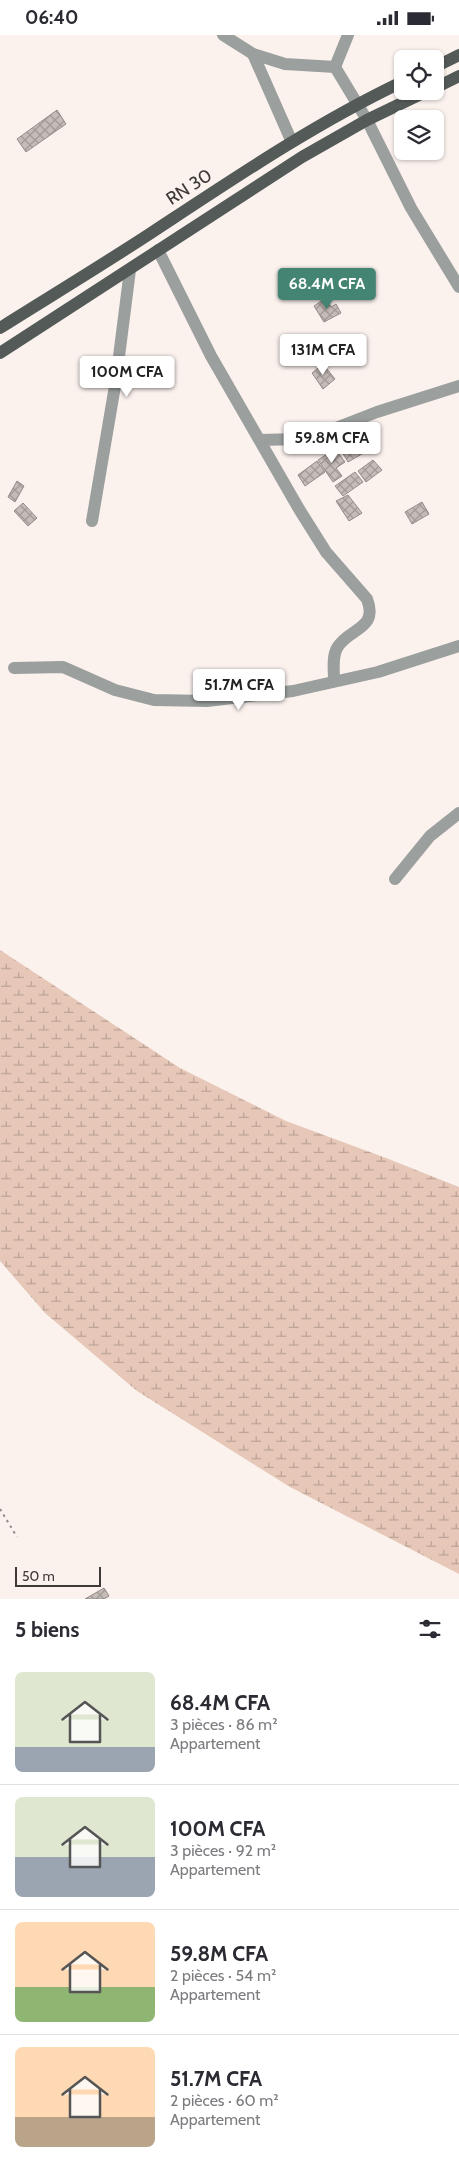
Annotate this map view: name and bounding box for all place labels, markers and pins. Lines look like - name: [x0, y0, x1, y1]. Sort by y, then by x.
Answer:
- pin: 68.4M CFA: [270, 267, 384, 310]
- pin: 131M CFA: [271, 333, 375, 376]
- pin: 100M CFA: [75, 355, 179, 398]
- pin: 59.8M CFA: [275, 421, 389, 464]
- pin: 51.7M CFA: [182, 669, 296, 711]

